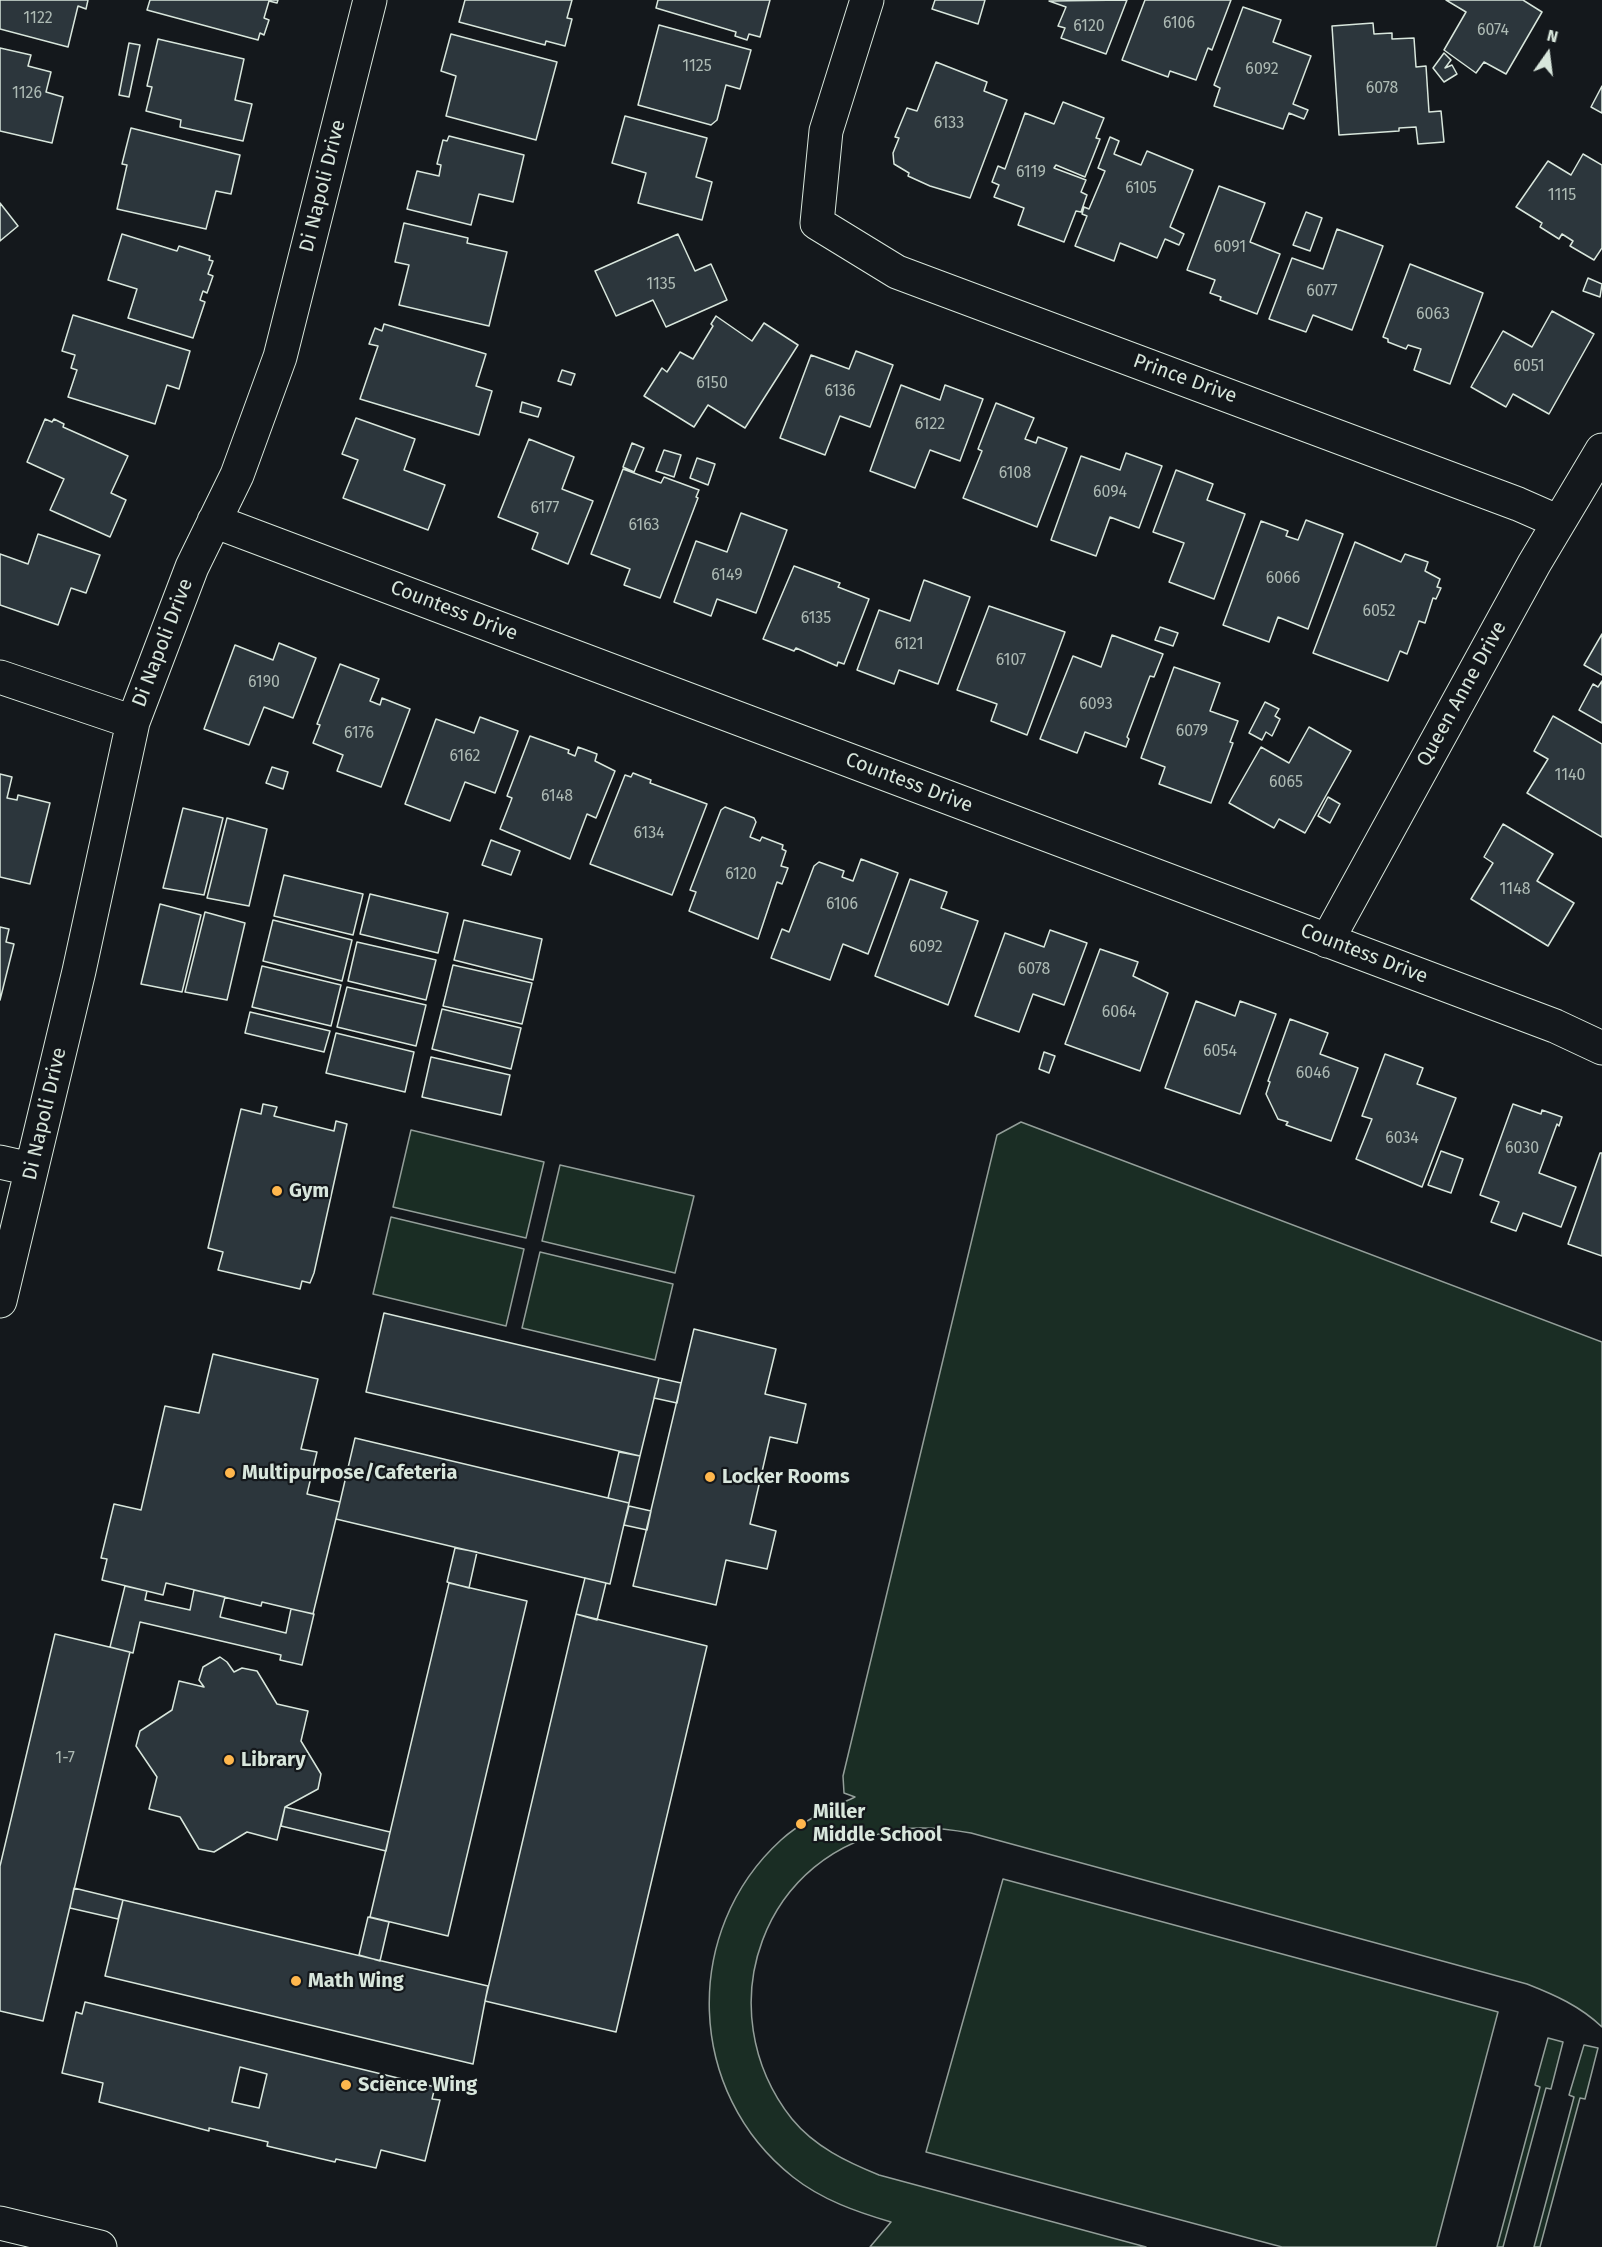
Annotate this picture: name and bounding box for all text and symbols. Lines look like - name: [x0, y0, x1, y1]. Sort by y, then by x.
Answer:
- house number: 1122: [23, 9, 53, 29]
- house number: 6106: [1163, 14, 1195, 34]
- house number: 6120: [1073, 17, 1105, 37]
- house number: 6074: [1477, 21, 1509, 41]
- north arrow: [1518, 24, 1578, 84]
- text: N: [1545, 26, 1560, 47]
- house number: 1125: [682, 57, 712, 77]
- house number: 6092: [1245, 60, 1279, 80]
- house number: 6078: [1366, 79, 1398, 99]
- house number: 1126: [12, 84, 42, 104]
- house number: 6133: [934, 114, 964, 134]
- street label: Di Napoli Drive: [295, 117, 351, 255]
- house number: 6119: [1016, 163, 1046, 183]
- house number: 6105: [1125, 179, 1157, 199]
- house number: 1115: [1548, 186, 1576, 206]
- house number: 6091: [1214, 238, 1246, 258]
- house number: 1135: [646, 275, 676, 295]
- house number: 6077: [1306, 282, 1338, 302]
- house number: 6063: [1416, 305, 1450, 325]
- street label: Prince Drive: [1130, 349, 1240, 409]
- house number: 6051: [1513, 357, 1545, 377]
- house number: 6150: [696, 374, 728, 394]
- house number: 6136: [824, 382, 856, 402]
- house number: 6122: [915, 415, 945, 435]
- house number: 6108: [999, 464, 1031, 484]
- house number: 6094: [1093, 483, 1127, 503]
- house number: 6177: [531, 499, 559, 519]
- house number: 6163: [628, 516, 660, 536]
- house number: 6149: [711, 566, 743, 586]
- house number: 6066: [1266, 569, 1300, 589]
- street label: Di Napoli Drive: [127, 575, 199, 711]
- street label: Countess Drive: [387, 576, 521, 646]
- house number: 6052: [1362, 602, 1396, 622]
- house number: 6135: [801, 609, 831, 629]
- street label: Queen Anne Drive: [1412, 617, 1512, 771]
- house number: 6121: [894, 635, 924, 655]
- house number: 6107: [996, 651, 1026, 671]
- house number: 6190: [248, 673, 280, 693]
- house number: 6093: [1079, 695, 1113, 715]
- house number: 6079: [1176, 722, 1208, 742]
- house number: 6176: [344, 724, 374, 744]
- house number: 6162: [450, 747, 480, 767]
- street label: Countess Drive: [842, 748, 976, 818]
- house number: 1140: [1554, 766, 1586, 786]
- house number: 6065: [1269, 773, 1303, 793]
- house number: 6148: [541, 787, 573, 807]
- house number: 6134: [633, 824, 665, 844]
- house number: 6120: [725, 865, 757, 885]
- house number: 1148: [1500, 880, 1530, 900]
- house number: 6106: [826, 895, 858, 915]
- street label: Countess Drive: [1297, 919, 1431, 989]
- house number: 6092: [909, 938, 943, 958]
- house number: 6078: [1018, 960, 1050, 980]
- house number: 6064: [1102, 1003, 1136, 1023]
- house number: 6054: [1203, 1042, 1237, 1062]
- street label: Di Napoli Drive: [18, 1045, 72, 1183]
- house number: 6046: [1296, 1064, 1330, 1084]
- house number: 6034: [1385, 1129, 1419, 1149]
- house number: 6030: [1505, 1139, 1539, 1159]
- place label: Gym: [289, 1179, 329, 1203]
- marker: Gym: [270, 1184, 284, 1198]
- place label: Multipurpose/Cafeteria: [242, 1461, 457, 1485]
- place label: Locker Rooms: [722, 1465, 850, 1489]
- marker: Multipurpose/Cafeteria: [223, 1466, 237, 1480]
- marker: Locker Rooms: [703, 1470, 717, 1484]
- place label: Library: [241, 1748, 305, 1772]
- house number: 1-7: [55, 1749, 75, 1769]
- marker: Library: [222, 1753, 236, 1767]
- place label: Miller Middle School: [813, 1800, 942, 1847]
- marker: Miller Middle School: [794, 1817, 808, 1831]
- place label: Math Wing: [308, 1969, 404, 1993]
- marker: Math Wing: [289, 1974, 303, 1988]
- place label: Science Wing: [358, 2073, 477, 2097]
- marker: Science Wing: [339, 2078, 353, 2092]

